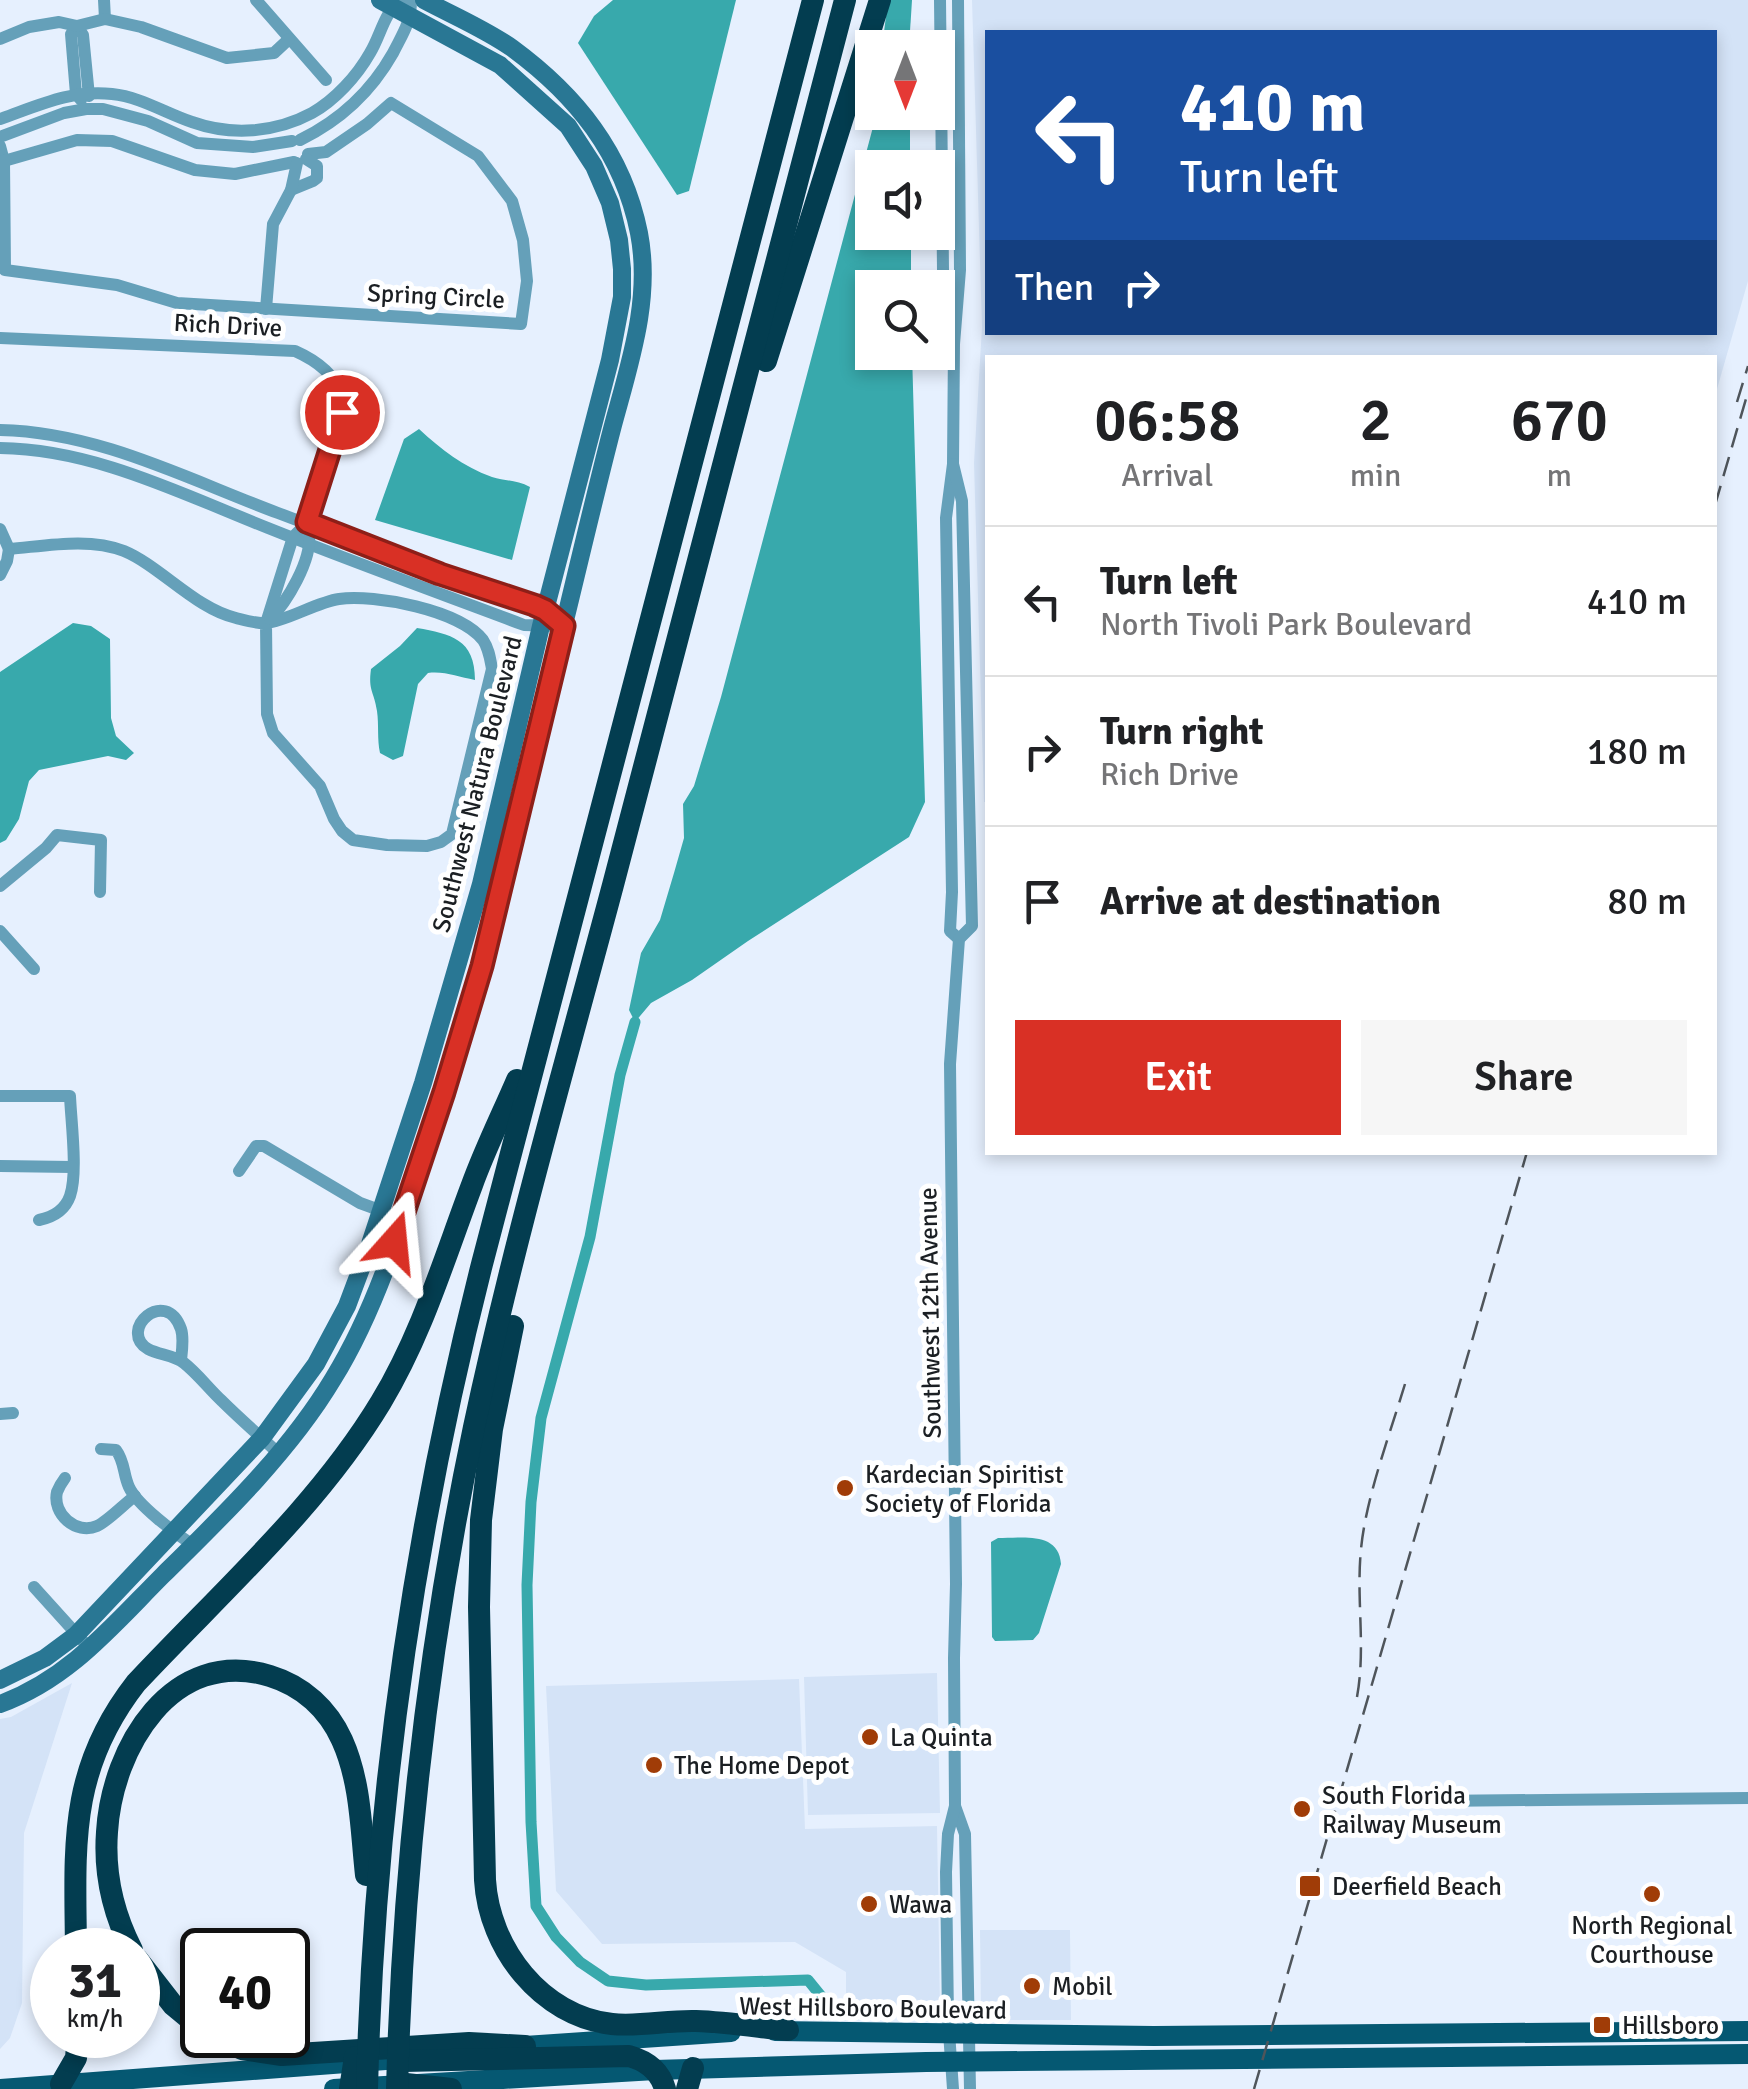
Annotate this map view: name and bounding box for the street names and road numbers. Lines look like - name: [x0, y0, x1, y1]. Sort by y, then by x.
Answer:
- street label: Spring Circle: [366, 277, 506, 315]
- street label: Rich Drive: [173, 307, 283, 343]
- street label: Southwest Natura Boulevard: [425, 633, 529, 935]
- street label: Southwest 12th Avenue: [912, 1187, 948, 1439]
- street label: West Hillsboro Boulevard: [739, 1990, 1007, 2026]

